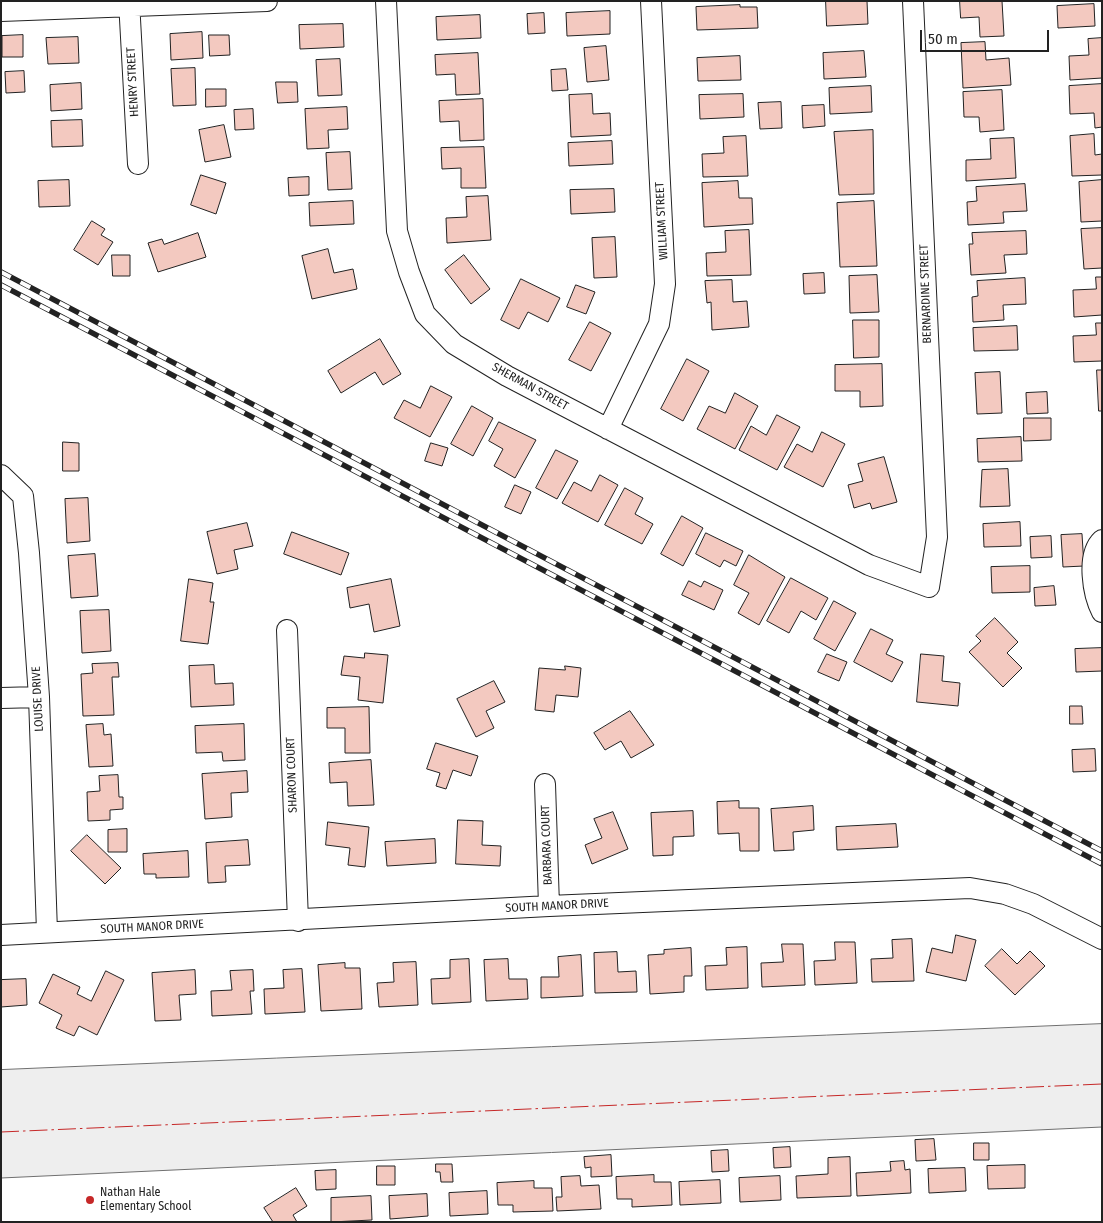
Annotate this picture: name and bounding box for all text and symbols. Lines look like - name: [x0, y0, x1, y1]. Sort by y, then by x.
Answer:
- scale bar: [923, 20, 1052, 52]
- text: 50 m: [928, 30, 958, 48]
- street label: HENRY STREET: [124, 47, 142, 117]
- street label: WILLIAM STREET: [653, 182, 671, 260]
- street label: BERNARDINE STREET: [917, 244, 935, 344]
- street label: SHERMAN STREET: [489, 360, 571, 414]
- street label: LOUISE DRIVE: [29, 666, 47, 732]
- street label: SHARON COURT: [283, 737, 301, 813]
- street label: BARBARA COURT: [538, 805, 556, 885]
- street label: SOUTH MANOR DRIVE: [505, 896, 609, 916]
- street label: SOUTH MANOR DRIVE: [100, 917, 204, 937]
- place label: Nathan Hale Elementary School: [100, 1186, 191, 1214]
- marker: Nathan Hale Elementary School: [84, 1194, 96, 1206]

